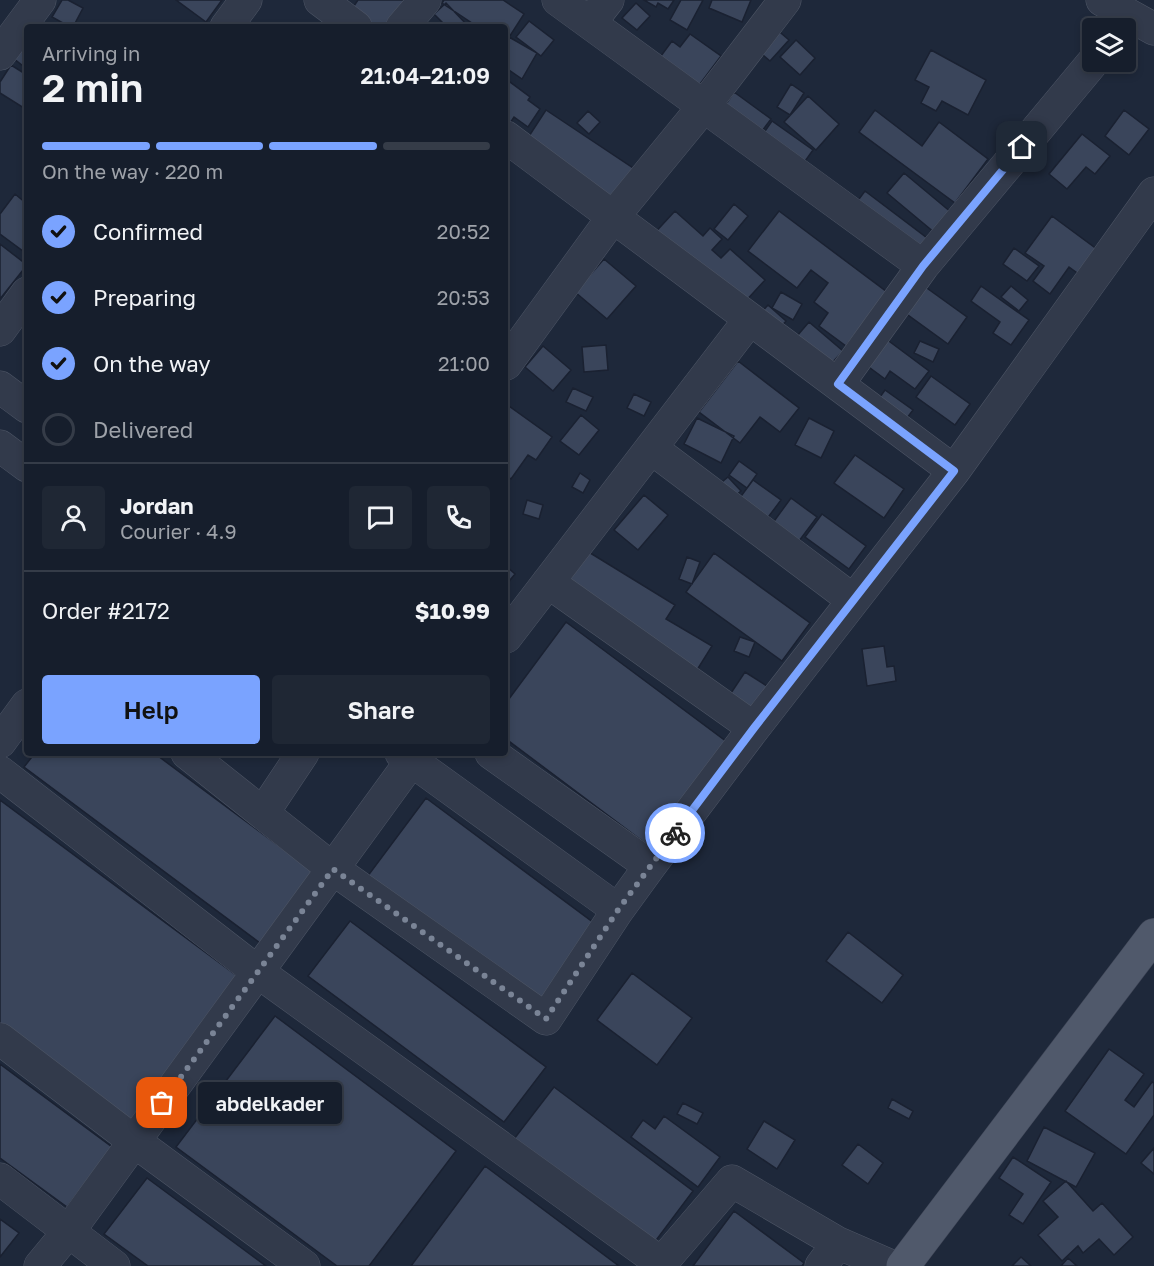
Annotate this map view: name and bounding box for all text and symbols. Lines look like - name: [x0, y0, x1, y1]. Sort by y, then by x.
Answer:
- map controls: [1082, 18, 1136, 72]
- button: layers: [1082, 18, 1136, 72]
- text: Arriving in: [42, 41, 140, 65]
- text: 21:04–21:09: [361, 62, 490, 89]
- text: 2 min: [42, 64, 143, 111]
- pin: [996, 121, 1047, 172]
- icon: home: [1005, 130, 1038, 163]
- text: On the way · 220 m: [42, 159, 223, 183]
- icon: check: [42, 215, 75, 248]
- text: Confirmed: [93, 218, 203, 245]
- text: 20:52: [437, 219, 490, 243]
- icon: check: [42, 281, 75, 314]
- text: Preparing: [93, 284, 196, 311]
- text: 20:53: [437, 285, 490, 309]
- icon: check: [42, 347, 75, 380]
- text: On the way: [93, 350, 211, 377]
- text: 21:00: [438, 351, 490, 375]
- text: Delivered: [93, 416, 193, 443]
- button: person: [42, 486, 105, 549]
- button: chat: [349, 486, 412, 549]
- button: phone: [427, 486, 490, 549]
- text: Jordan: [120, 492, 194, 519]
- text: Courier · 4.9: [120, 519, 237, 543]
- text: Order #2172: [42, 597, 170, 624]
- text: $10.99: [415, 597, 490, 624]
- button: Help: [42, 675, 260, 744]
- button: Share: [272, 675, 490, 744]
- courier: [645, 803, 705, 863]
- icon: bike: [659, 817, 692, 850]
- pin: [136, 1077, 187, 1128]
- callout: abdelkader: [198, 1082, 342, 1124]
- icon: bag: [145, 1086, 178, 1119]
- text: abdelkader: [216, 1091, 324, 1115]

